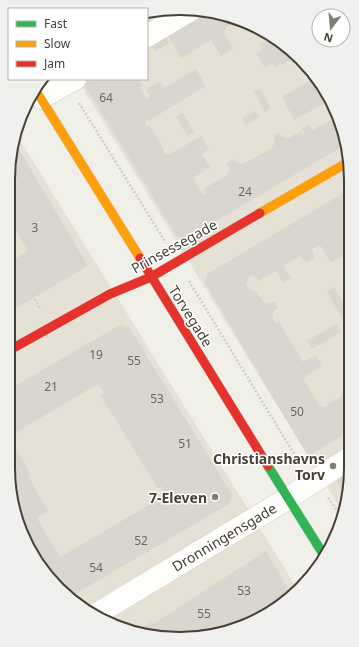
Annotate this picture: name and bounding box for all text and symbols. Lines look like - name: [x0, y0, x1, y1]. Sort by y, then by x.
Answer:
- legend: [8, 8, 148, 80]
- north arrow: [311, 8, 351, 48]
- text: Fast: [44, 15, 68, 32]
- text: N: [322, 30, 334, 47]
- text: Slow: [44, 35, 71, 52]
- text: Jam: [43, 55, 65, 72]
- house number: 64: [99, 89, 113, 106]
- house number: 24: [238, 183, 252, 200]
- street label: Prinsessegade: [128, 215, 220, 277]
- house number: 3: [32, 219, 39, 236]
- street label: Torvegade: [165, 282, 217, 350]
- house number: 19: [89, 346, 103, 363]
- house number: 55: [127, 352, 141, 369]
- house number: 21: [44, 378, 58, 395]
- house number: 53: [150, 390, 164, 407]
- house number: 50: [290, 403, 304, 420]
- house number: 51: [178, 435, 192, 452]
- place label: Christianshavns Torv: [213, 449, 325, 484]
- marker: Christianshavns Torv: [328, 461, 338, 471]
- place label: 7-Eleven: [149, 488, 207, 507]
- marker: 7-Eleven: [210, 492, 220, 502]
- street label: Dronningensgade: [168, 498, 280, 576]
- house number: 52: [134, 532, 148, 549]
- house number: 54: [89, 559, 103, 576]
- house number: 53: [237, 582, 251, 599]
- house number: 55: [197, 605, 211, 622]

